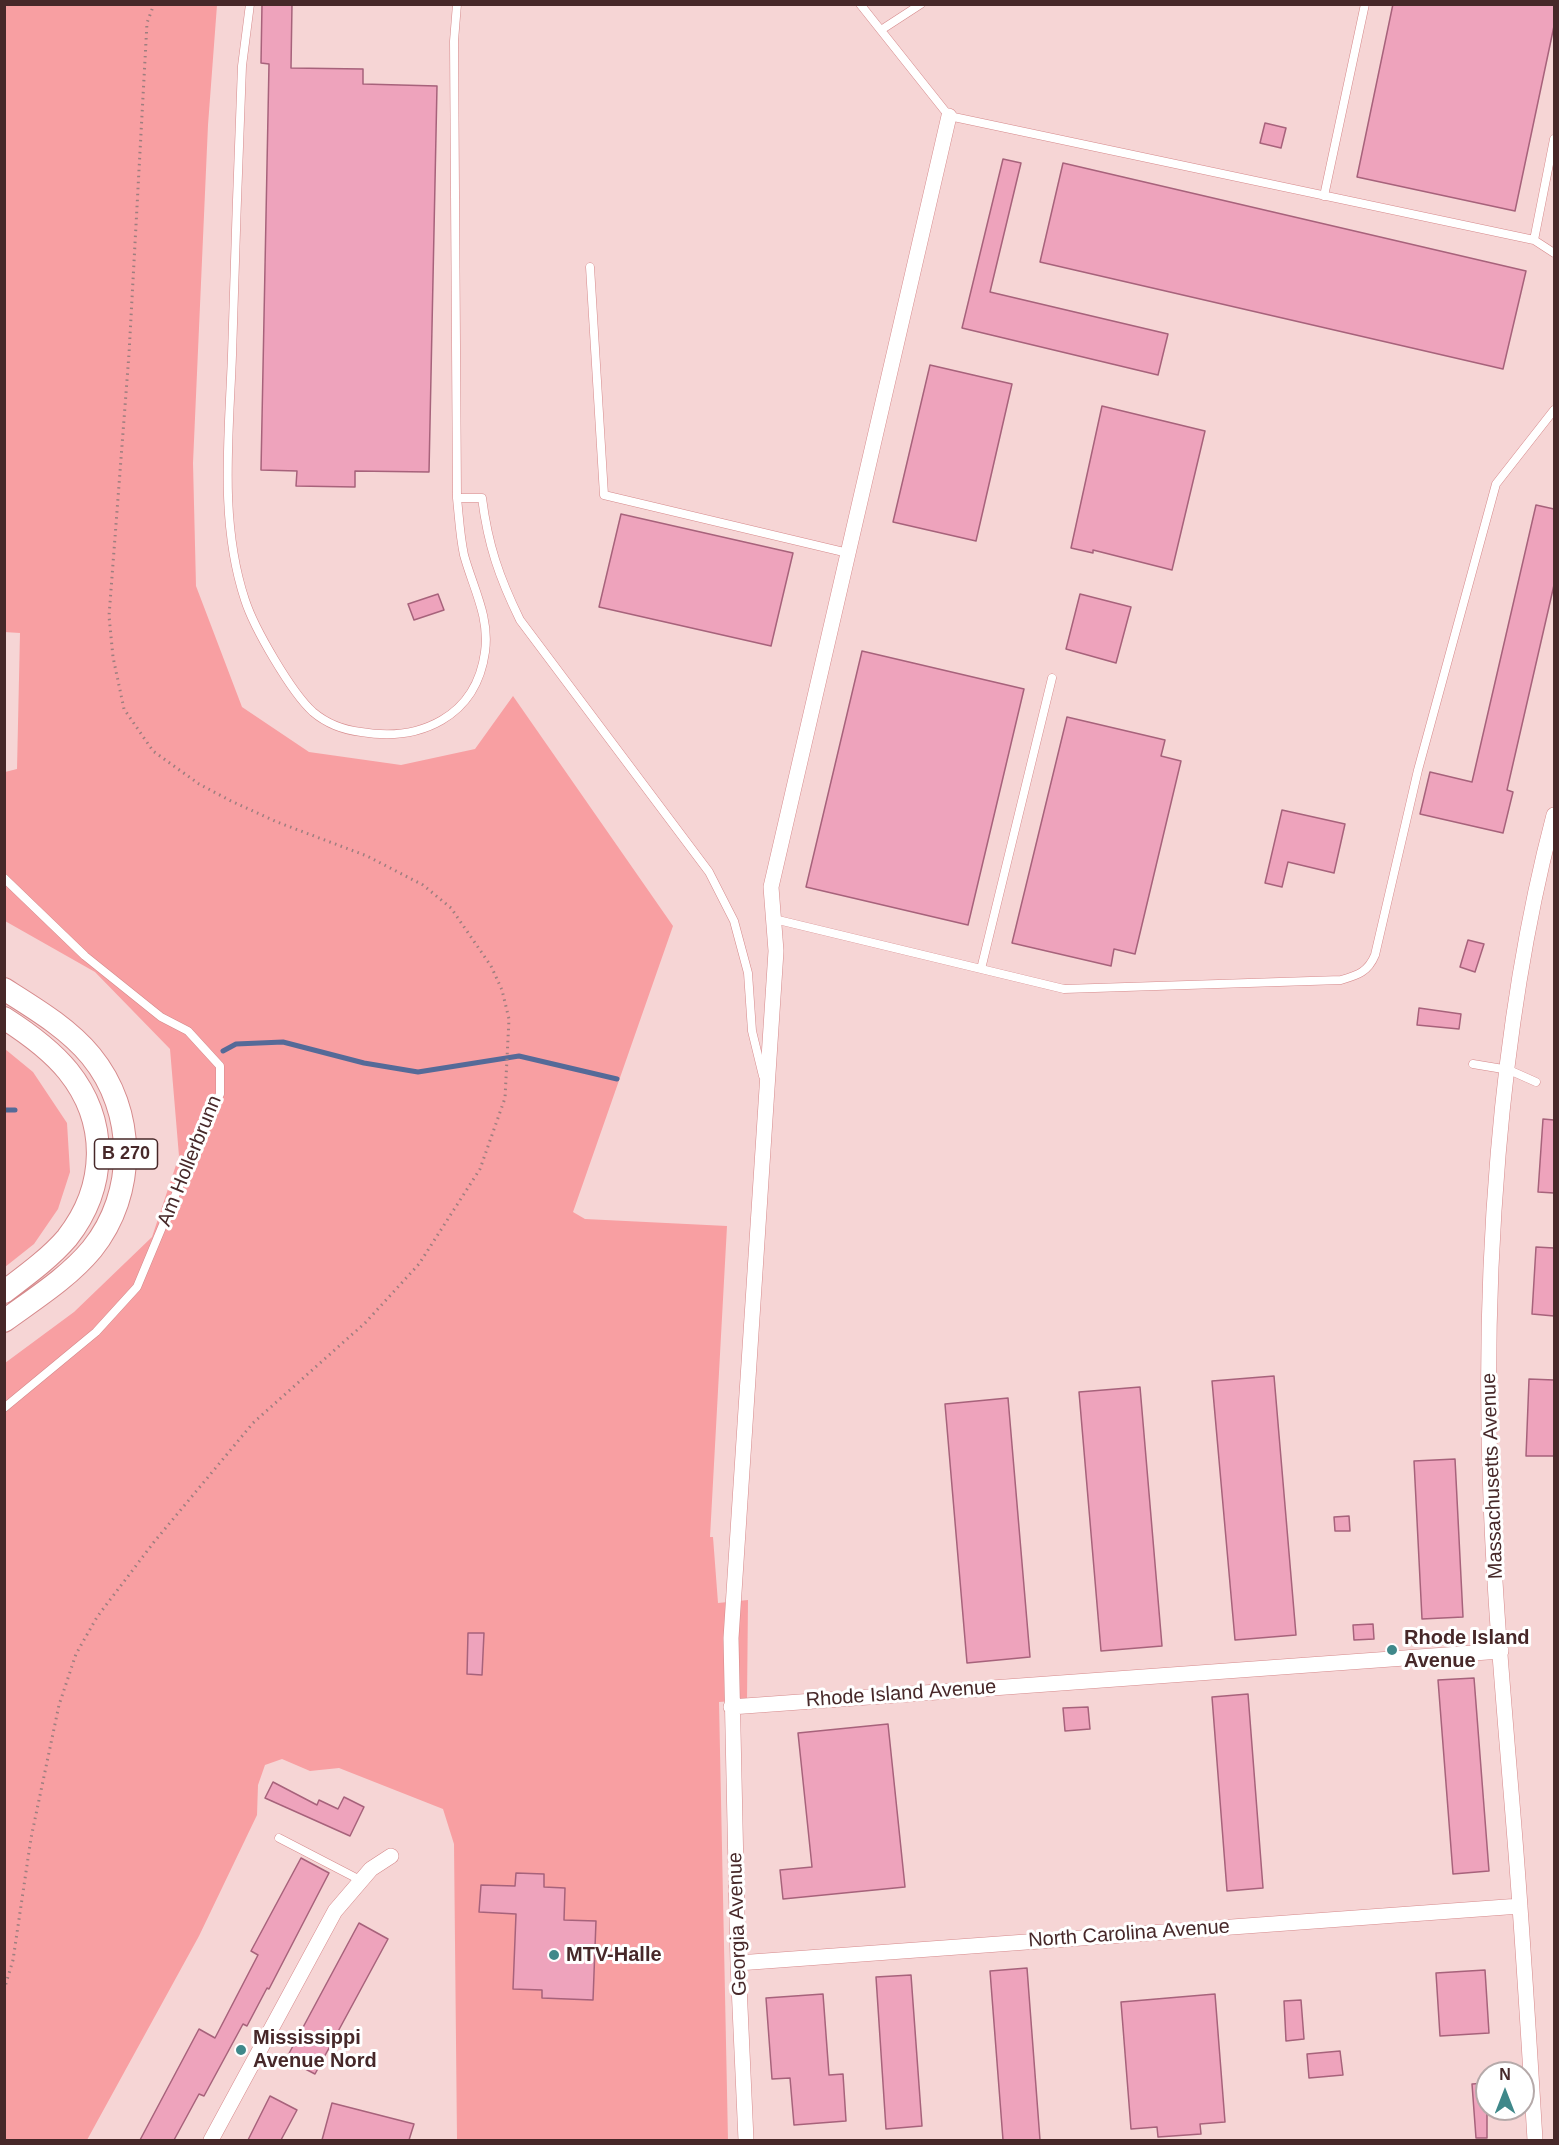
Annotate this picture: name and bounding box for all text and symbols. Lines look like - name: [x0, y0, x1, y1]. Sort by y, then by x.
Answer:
- street label: Am Hollerbrunn: [153, 1092, 227, 1230]
- road number: B 270: [94, 1139, 158, 1169]
- street label: Massachusetts Avenue: [1477, 1372, 1509, 1580]
- place label: Rhode Island Avenue: [1404, 1626, 1530, 1673]
- marker: Rhode Island Avenue: [1385, 1643, 1399, 1657]
- street label: Rhode Island Avenue: [805, 1675, 997, 1713]
- street label: Georgia Avenue: [723, 1852, 753, 1996]
- street label: North Carolina Avenue: [1027, 1915, 1231, 1953]
- place label: MTV-Halle: [566, 1943, 662, 1967]
- marker: MTV-Halle: [547, 1948, 561, 1962]
- place label: Mississippi Avenue Nord: [253, 2026, 377, 2073]
- marker: Mississippi Avenue Nord: [234, 2043, 248, 2057]
- north arrow: [1475, 2061, 1535, 2121]
- text: N: [1499, 2066, 1511, 2083]

